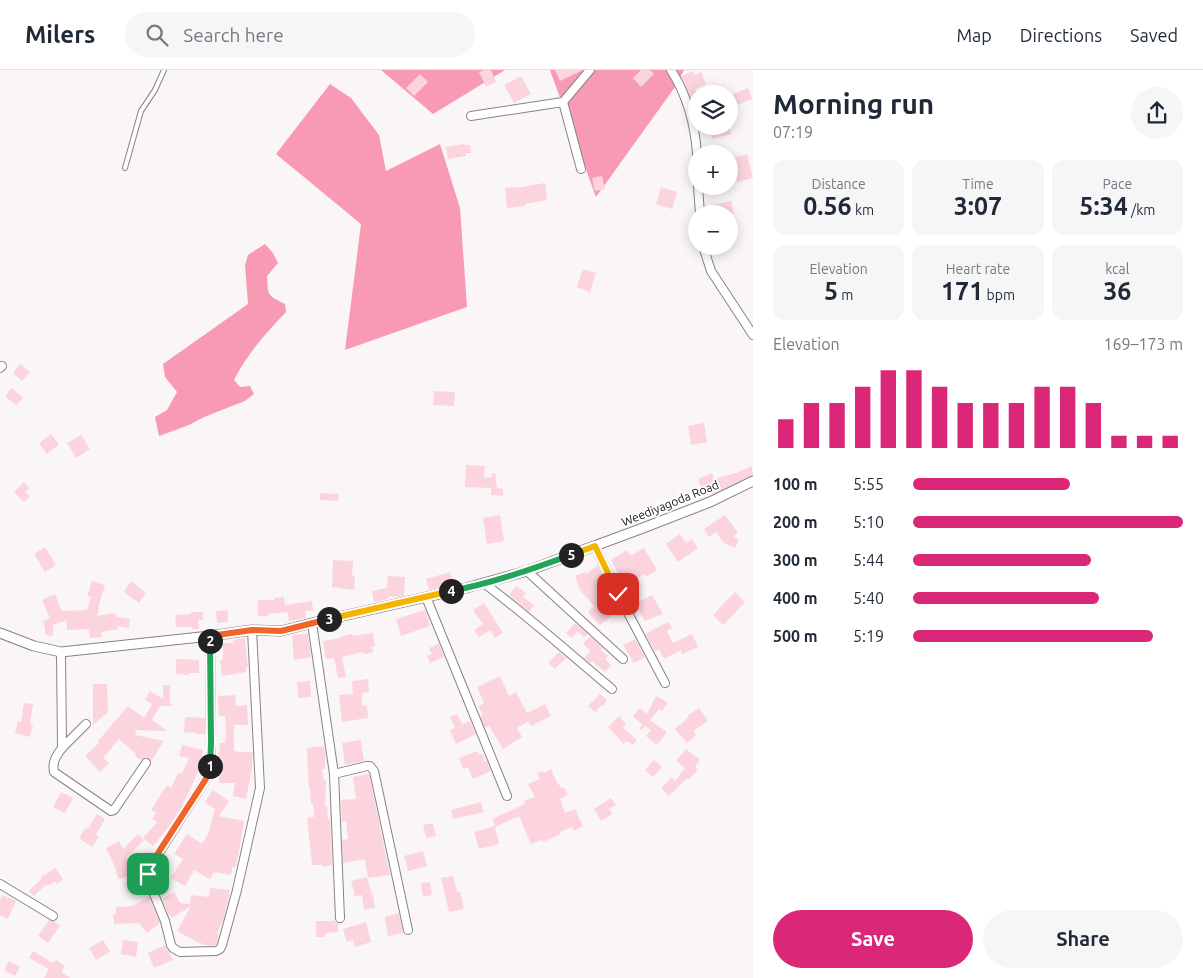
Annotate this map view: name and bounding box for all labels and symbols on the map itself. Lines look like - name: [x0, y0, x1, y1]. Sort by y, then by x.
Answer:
- street label: Weediyagoda Road: [620, 478, 720, 528]
- pin: 5: [558, 542, 584, 568]
- pin: [597, 573, 639, 615]
- pin: 4: [438, 578, 464, 604]
- pin: 3: [316, 606, 342, 632]
- pin: 2: [198, 628, 222, 654]
- pin: 1: [198, 754, 222, 778]
- pin: [127, 853, 169, 895]

